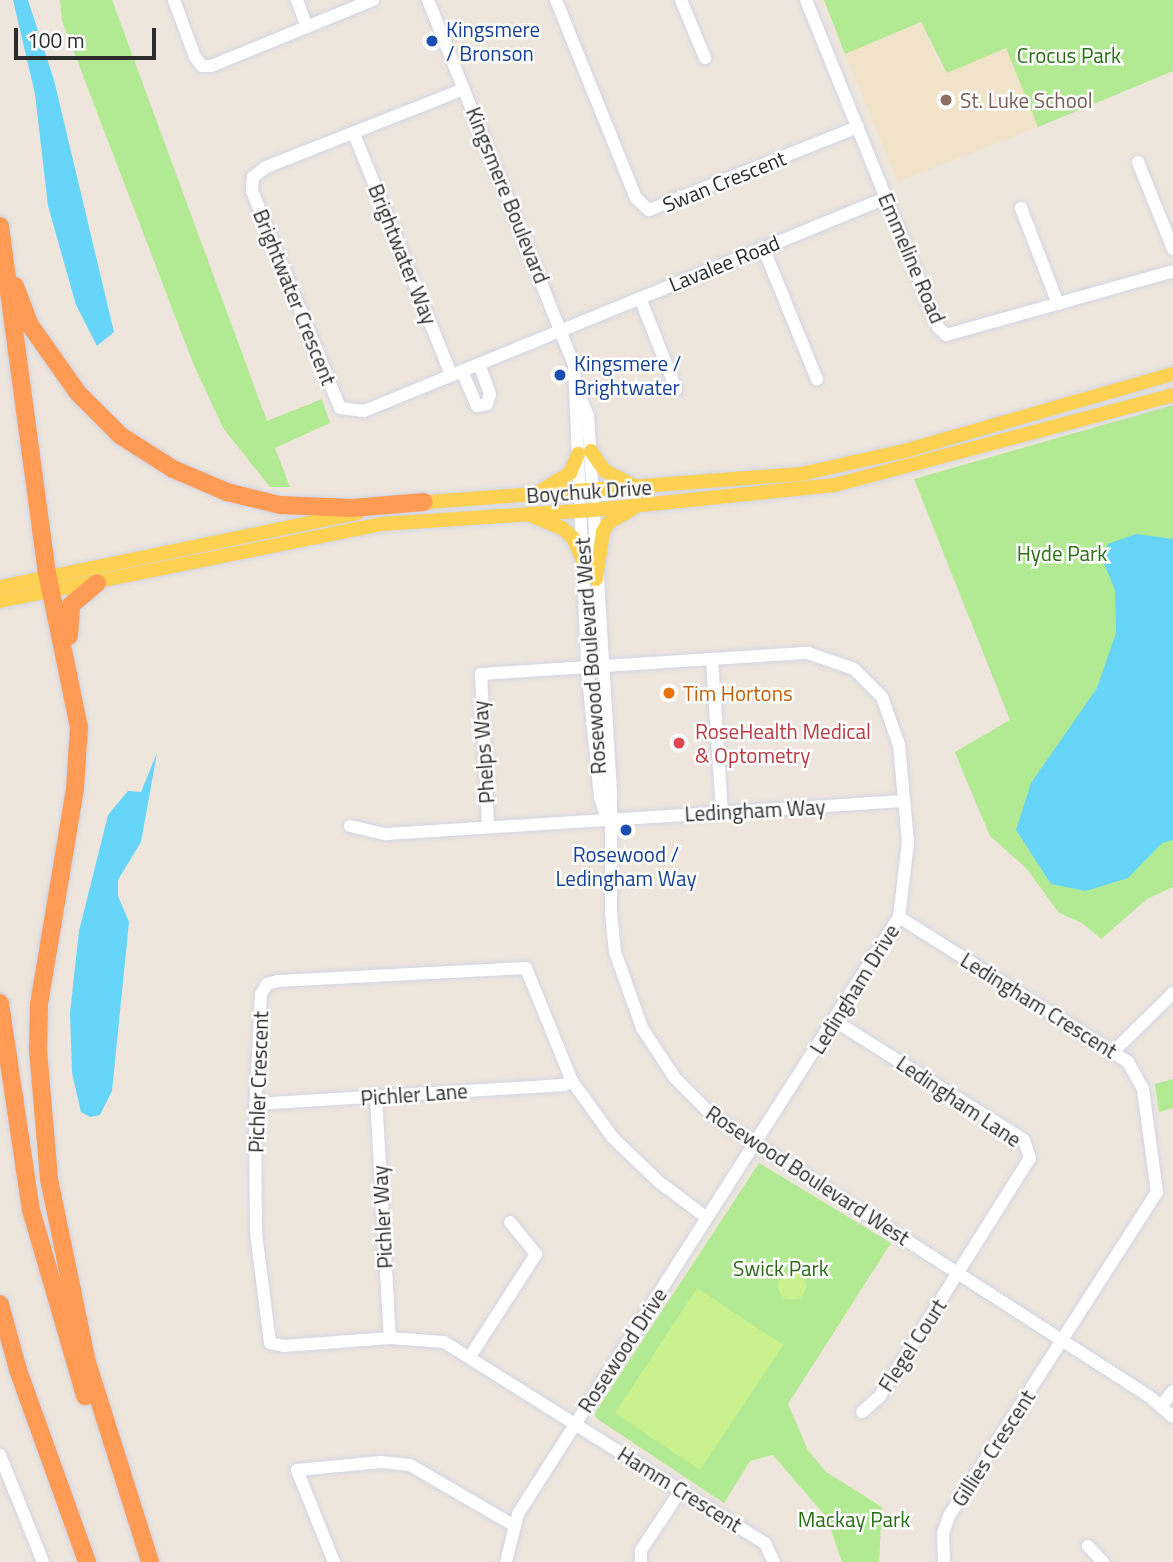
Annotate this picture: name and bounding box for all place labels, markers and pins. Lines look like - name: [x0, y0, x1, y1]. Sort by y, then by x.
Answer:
- place label: Kingsmere / Bronson: [446, 16, 540, 66]
- marker: Kingsmere / Bronson: [424, 33, 440, 49]
- place label: St. Luke School: [960, 87, 1093, 113]
- marker: St. Luke School: [938, 92, 954, 108]
- place label: Kingsmere / Brightwater: [574, 350, 681, 400]
- marker: Kingsmere / Brightwater: [552, 367, 568, 383]
- place label: Tim Hortons: [683, 680, 793, 706]
- marker: Tim Hortons: [661, 685, 677, 701]
- place label: RoseHealth Medical & Optometry: [695, 718, 871, 768]
- marker: RoseHealth Medical & Optometry: [669, 733, 689, 753]
- marker: Rosewood / Ledingham Way: [618, 822, 634, 838]
- place label: Rosewood / Ledingham Way: [555, 841, 697, 891]

